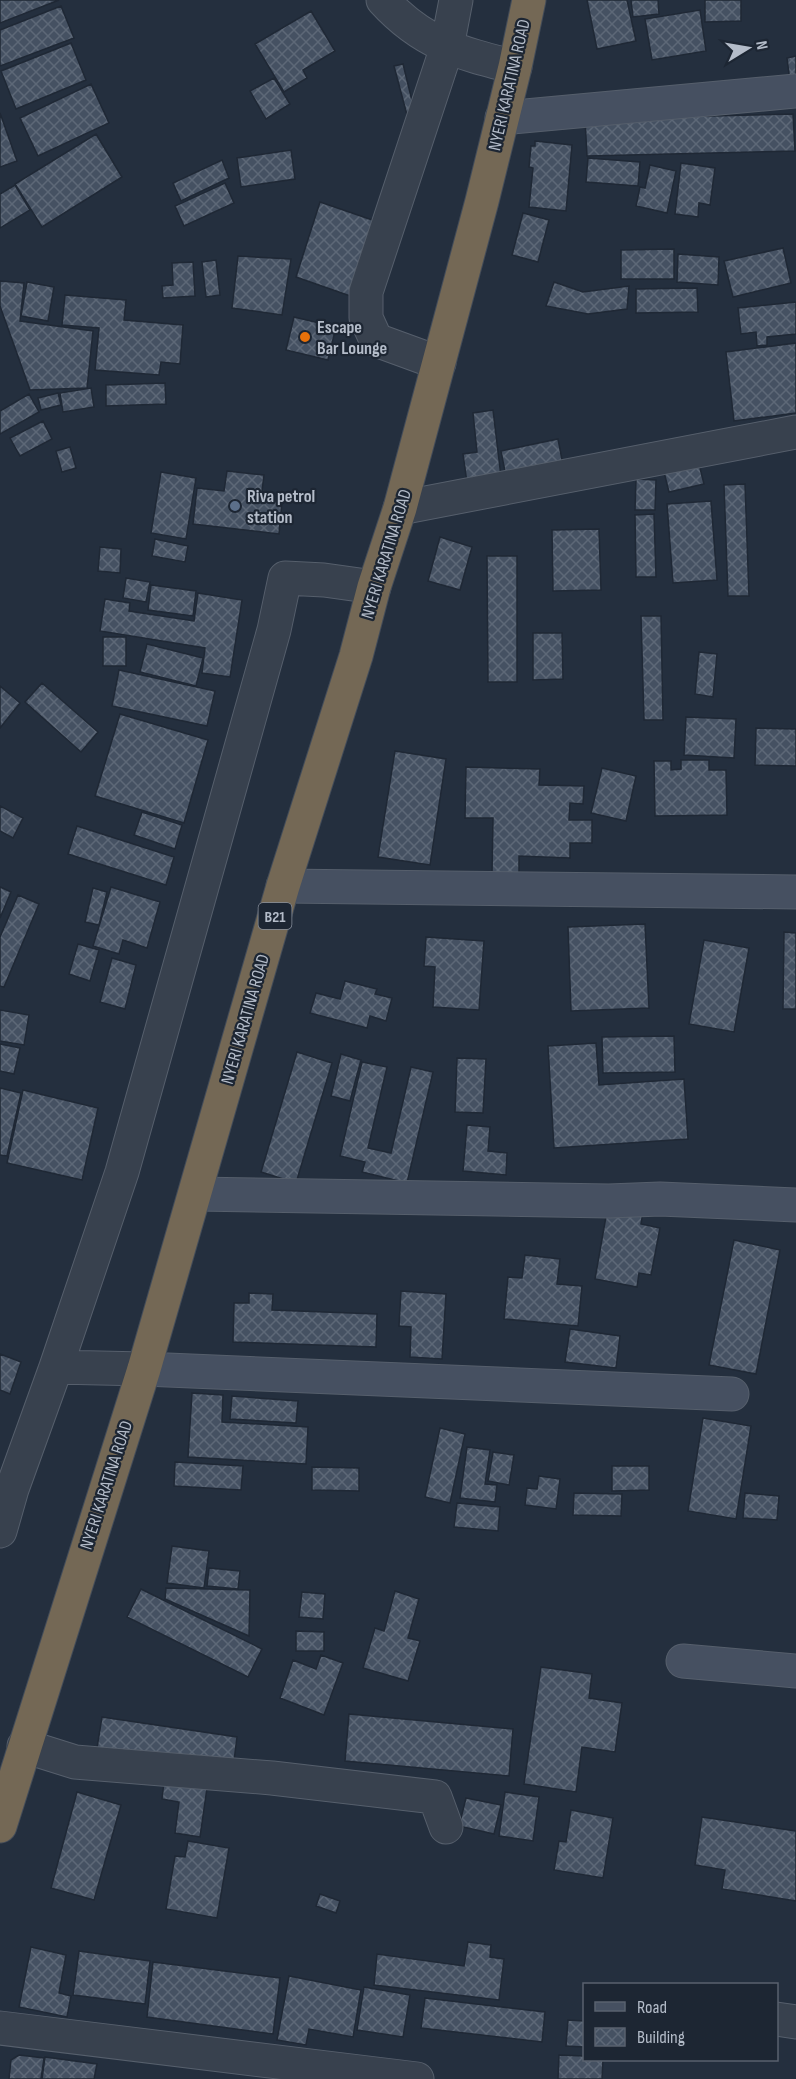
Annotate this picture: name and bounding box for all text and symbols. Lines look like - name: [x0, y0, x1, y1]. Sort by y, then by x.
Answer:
- street label: NYERI KARATINA ROAD: [484, 17, 535, 153]
- north arrow: [718, 18, 778, 78]
- text: N: [751, 39, 771, 51]
- place label: Escape Bar Lounge: [317, 317, 387, 359]
- marker: Escape Bar Lounge: [298, 330, 312, 344]
- place label: Riva petrol station: [247, 486, 315, 528]
- street label: NYERI KARATINA ROAD: [357, 487, 416, 621]
- marker: Riva petrol station: [228, 499, 242, 513]
- road number: B21: [258, 903, 292, 929]
- street label: NYERI KARATINA ROAD: [217, 952, 274, 1087]
- street label: NYERI KARATINA ROAD: [76, 1418, 137, 1552]
- legend: [583, 1983, 778, 2061]
- text: Road: [637, 1997, 667, 2018]
- text: Building: [637, 2027, 685, 2048]

